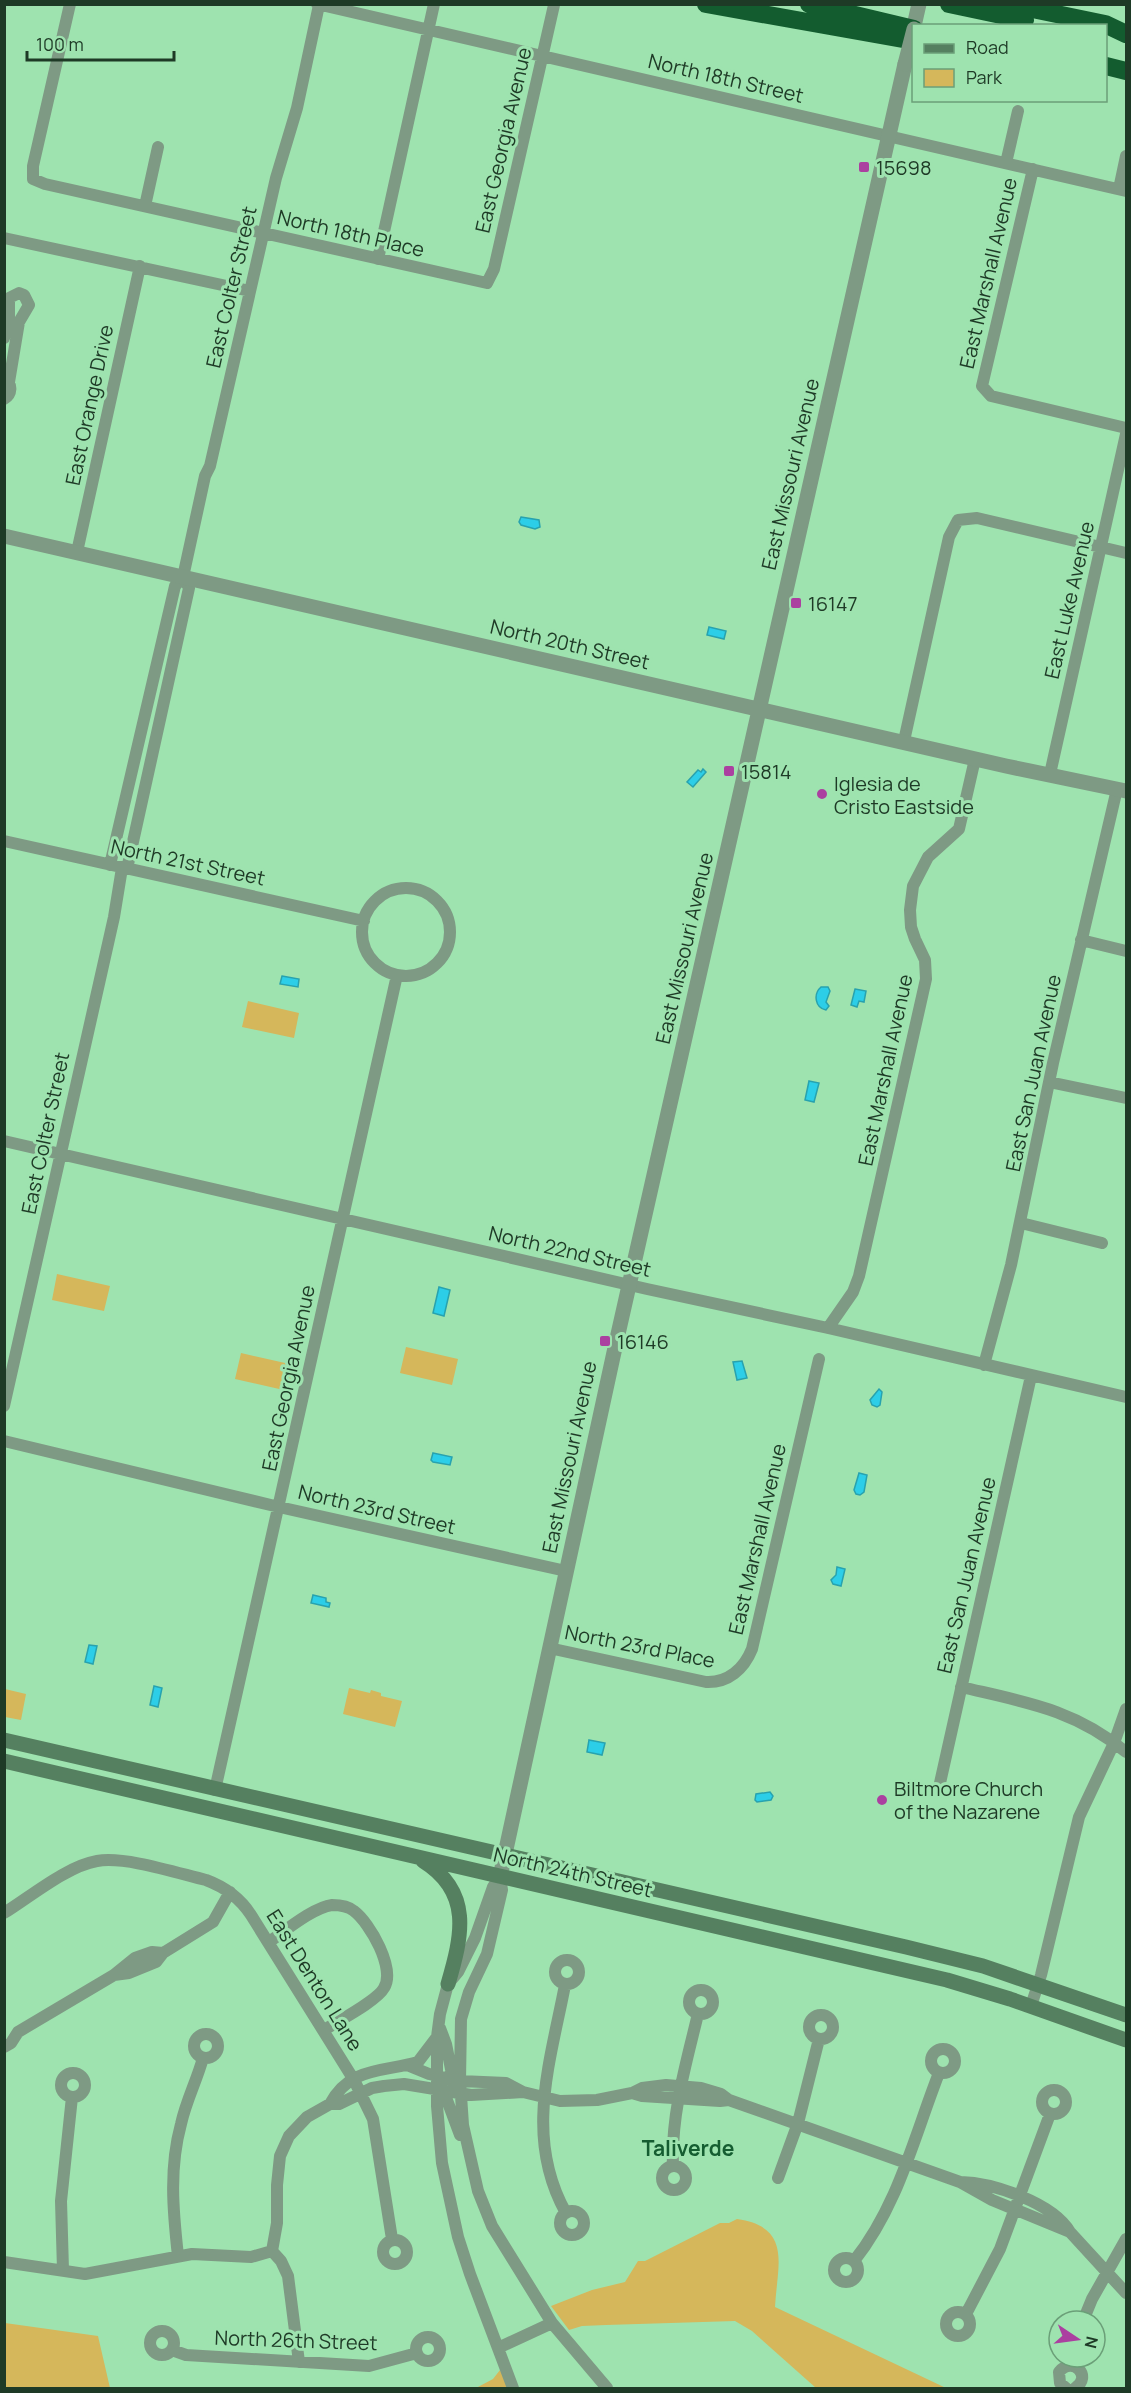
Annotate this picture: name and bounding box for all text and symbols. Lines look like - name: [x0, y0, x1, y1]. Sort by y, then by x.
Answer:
- scale bar: [27, 24, 174, 62]
- legend: [912, 24, 1107, 102]
- text: 100 m: [36, 32, 84, 56]
- text: Road: [966, 35, 1009, 59]
- street label: East Georgia Avenue: [469, 45, 537, 235]
- street label: North 18th Street: [646, 47, 806, 109]
- text: Park: [966, 65, 1003, 89]
- place label: 15698: [876, 154, 932, 181]
- marker: 15698: [857, 160, 871, 174]
- street label: East Marshall Avenue: [953, 175, 1023, 371]
- street label: North 18th Place: [275, 203, 427, 263]
- street label: East Colter Street: [199, 204, 263, 370]
- street label: East Orange Drive: [59, 322, 119, 488]
- street label: East Missouri Avenue: [755, 376, 825, 572]
- street label: East Luke Avenue: [1038, 519, 1100, 681]
- place label: 16147: [808, 590, 858, 617]
- marker: 16147: [789, 596, 803, 610]
- street label: North 20th Street: [488, 613, 652, 675]
- place label: 15814: [741, 758, 792, 785]
- marker: 15814: [722, 764, 736, 778]
- place label: Iglesia de Cristo Eastside: [834, 770, 974, 820]
- marker: Iglesia de Cristo Eastside: [815, 787, 829, 801]
- street label: North 21st Street: [108, 832, 268, 892]
- street label: East Missouri Avenue: [649, 850, 719, 1046]
- street label: East Marshall Avenue: [852, 972, 918, 1168]
- street label: East San Juan Avenue: [999, 972, 1067, 1174]
- street label: East Colter Street: [15, 1049, 75, 1217]
- street label: North 22nd Street: [486, 1219, 654, 1283]
- street label: East Georgia Avenue: [255, 1282, 321, 1474]
- place label: 16146: [617, 1328, 669, 1355]
- marker: 16146: [598, 1334, 612, 1348]
- street label: East Missouri Avenue: [535, 1359, 603, 1555]
- street label: East Marshall Avenue: [722, 1441, 792, 1637]
- street label: East San Juan Avenue: [930, 1474, 1002, 1676]
- street label: North 23rd Street: [296, 1478, 458, 1540]
- street label: North 23rd Place: [563, 1618, 717, 1674]
- place label: Biltmore Church of the Nazarene: [894, 1775, 1043, 1825]
- marker: Biltmore Church of the Nazarene: [875, 1793, 889, 1807]
- street label: North 24th Street: [491, 1841, 655, 1903]
- street label: East Denton Lane: [261, 1904, 369, 2056]
- district label: Taliverde: [642, 2134, 734, 2162]
- north arrow: [1047, 2309, 1107, 2369]
- street label: North 26th Street: [214, 2324, 378, 2356]
- text: N: [1080, 2334, 1104, 2350]

